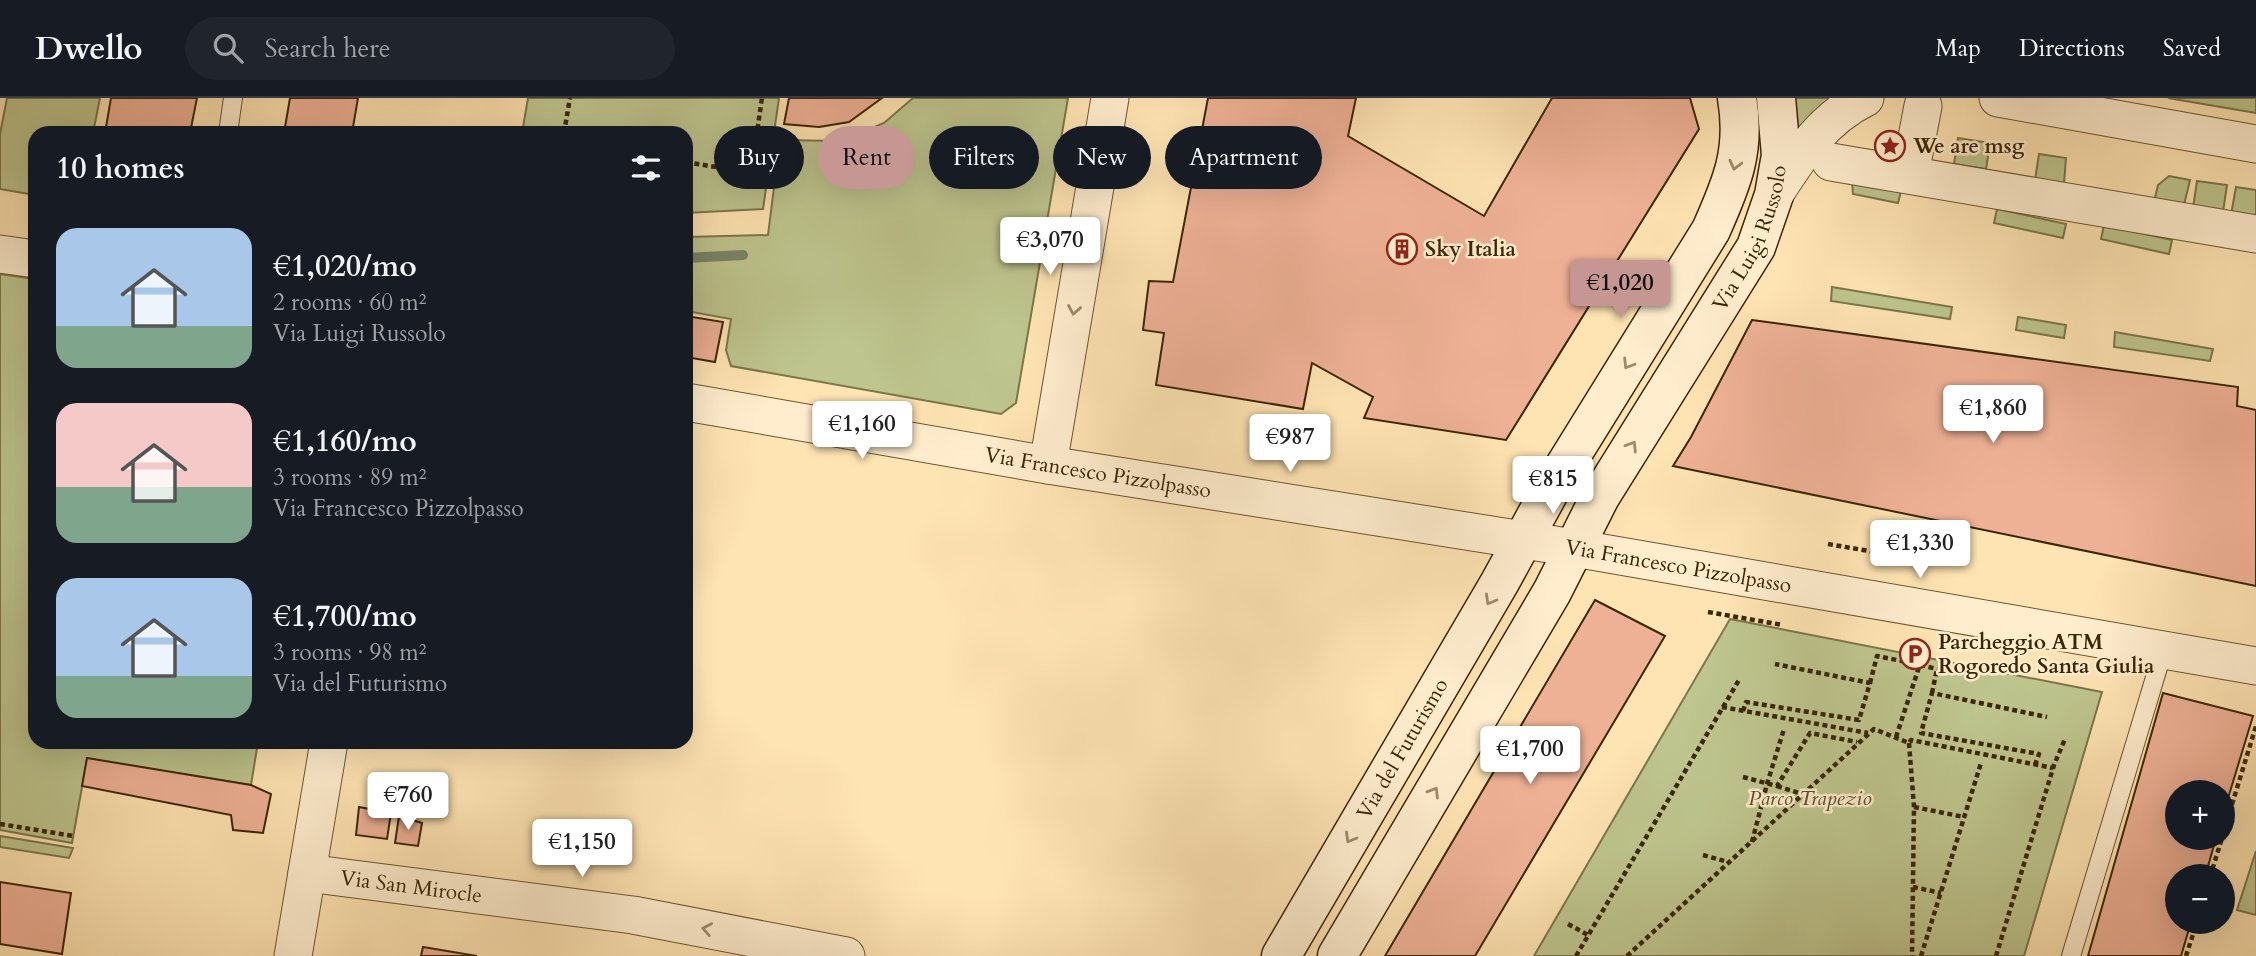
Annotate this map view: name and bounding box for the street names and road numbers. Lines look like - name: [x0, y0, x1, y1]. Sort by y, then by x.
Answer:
- street label: Via Luigi Russolo: [1705, 163, 1793, 316]
- street label: Via Francesco Pizzolpasso: [983, 440, 1213, 505]
- street label: Via Francesco Pizzolpasso: [1563, 532, 1794, 600]
- street label: Via del Futurismo: [1350, 673, 1455, 825]
- street label: Via San Mirocle: [339, 863, 484, 910]

